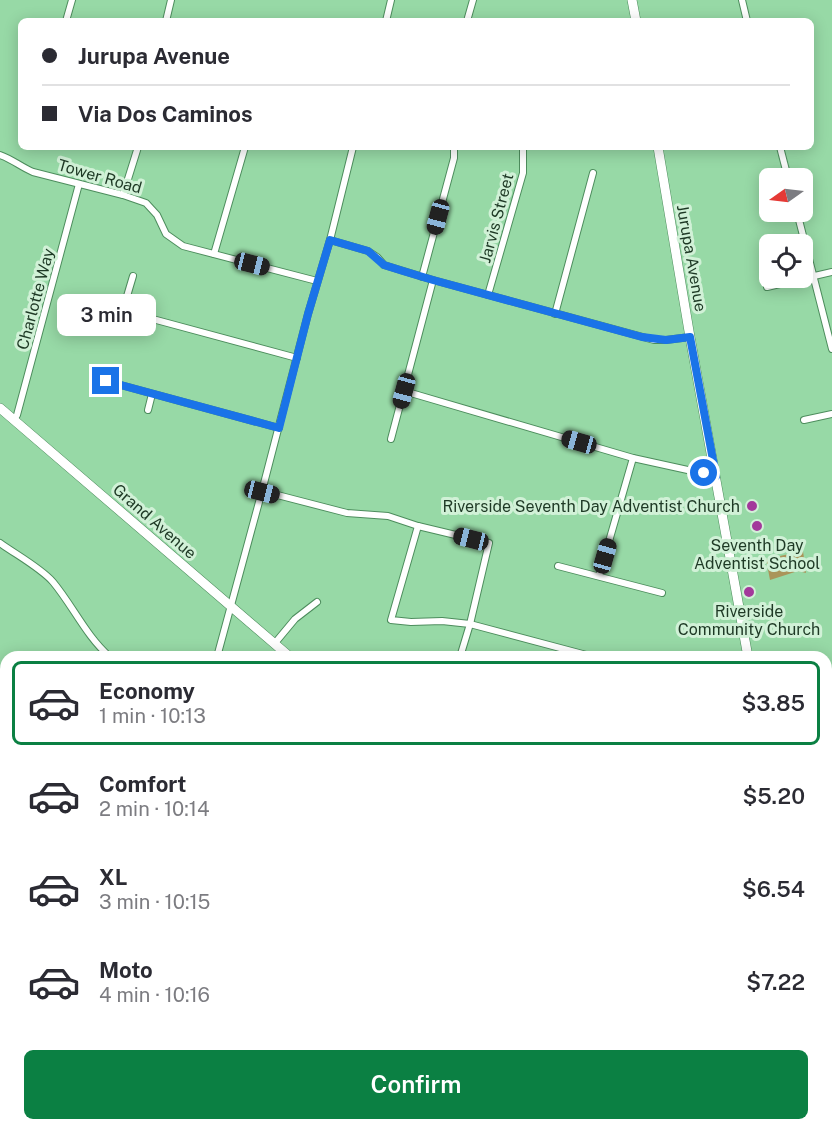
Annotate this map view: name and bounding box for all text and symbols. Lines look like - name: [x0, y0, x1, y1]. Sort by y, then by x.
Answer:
- text: Jurupa Avenue: [78, 43, 230, 69]
- text: Via Dos Caminos: [78, 101, 253, 127]
- street label: Tower Road: [56, 155, 144, 198]
- north arrow: [759, 168, 813, 222]
- map controls: [759, 168, 813, 288]
- street label: Jarvis Street: [475, 171, 518, 265]
- car: [425, 197, 451, 237]
- street label: Jurupa Avenue: [673, 203, 710, 313]
- button: locate: [759, 234, 813, 288]
- street label: Charlotte Way: [13, 246, 58, 352]
- car: [232, 251, 272, 277]
- callout: 3 min: [57, 294, 156, 336]
- text: 3 min: [80, 303, 133, 327]
- route end: [92, 367, 119, 394]
- car: [391, 371, 417, 411]
- car: [559, 428, 599, 456]
- route start: [690, 459, 717, 486]
- car: [242, 479, 282, 505]
- street label: Grand Avenue: [109, 480, 200, 563]
- place label: Riverside Seventh Day Adventist Church: [442, 497, 740, 516]
- marker: Riverside Seventh Day Adventist Church: [745, 499, 759, 513]
- marker: Seventh Day Adventist School: [750, 519, 764, 533]
- car: [451, 526, 491, 552]
- car: [591, 536, 619, 576]
- place label: Seventh Day Adventist School: [694, 536, 820, 573]
- marker: Riverside Community Church: [742, 585, 756, 599]
- place label: Riverside Community Church: [678, 602, 820, 639]
- icon: car: [27, 676, 81, 730]
- text: Economy: [99, 678, 195, 704]
- text: $3.85: [741, 690, 805, 716]
- text: 1 min · 10:13: [99, 704, 206, 728]
- icon: car: [27, 769, 81, 823]
- text: Comfort: [99, 771, 186, 797]
- text: $5.20: [742, 783, 805, 809]
- text: 2 min · 10:14: [99, 797, 209, 821]
- icon: car: [27, 862, 81, 916]
- text: XL: [99, 864, 127, 890]
- text: $6.54: [742, 876, 805, 902]
- text: 3 min · 10:15: [99, 890, 210, 914]
- icon: car: [27, 955, 81, 1009]
- text: Moto: [99, 957, 153, 983]
- text: $7.22: [746, 969, 805, 995]
- text: 4 min · 10:16: [99, 983, 210, 1007]
- button: Confirm: [24, 1050, 808, 1119]

